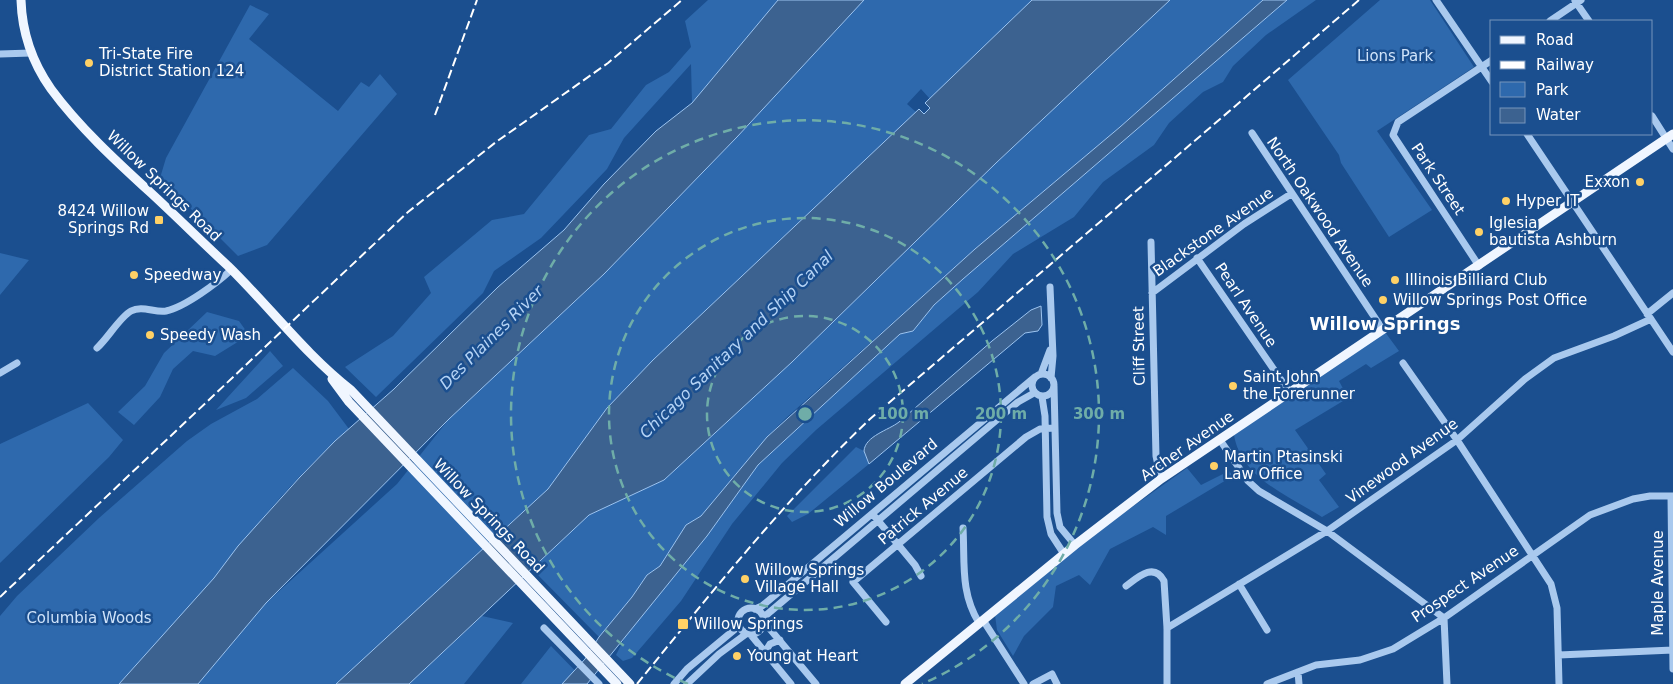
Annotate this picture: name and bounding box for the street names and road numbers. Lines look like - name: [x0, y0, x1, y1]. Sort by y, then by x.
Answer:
- street label: Willow Springs Road: [103, 127, 225, 245]
- street label: North Oakwood Avenue: [1263, 134, 1377, 290]
- street label: Park Street: [1407, 140, 1469, 218]
- street label: Blackstone Avenue: [1149, 184, 1277, 280]
- street label: Pearl Avenue: [1211, 259, 1281, 351]
- street label: Cliff Street: [1129, 306, 1149, 386]
- street label: Archer Avenue: [1137, 407, 1237, 485]
- street label: Vinewood Avenue: [1343, 414, 1461, 508]
- street label: Willow Boulevard: [831, 435, 941, 531]
- street label: Willow Springs Road: [430, 455, 548, 577]
- street label: Patrick Avenue: [875, 463, 971, 549]
- street label: Maple Avenue: [1649, 530, 1667, 636]
- street label: Prospect Avenue: [1408, 542, 1522, 626]

